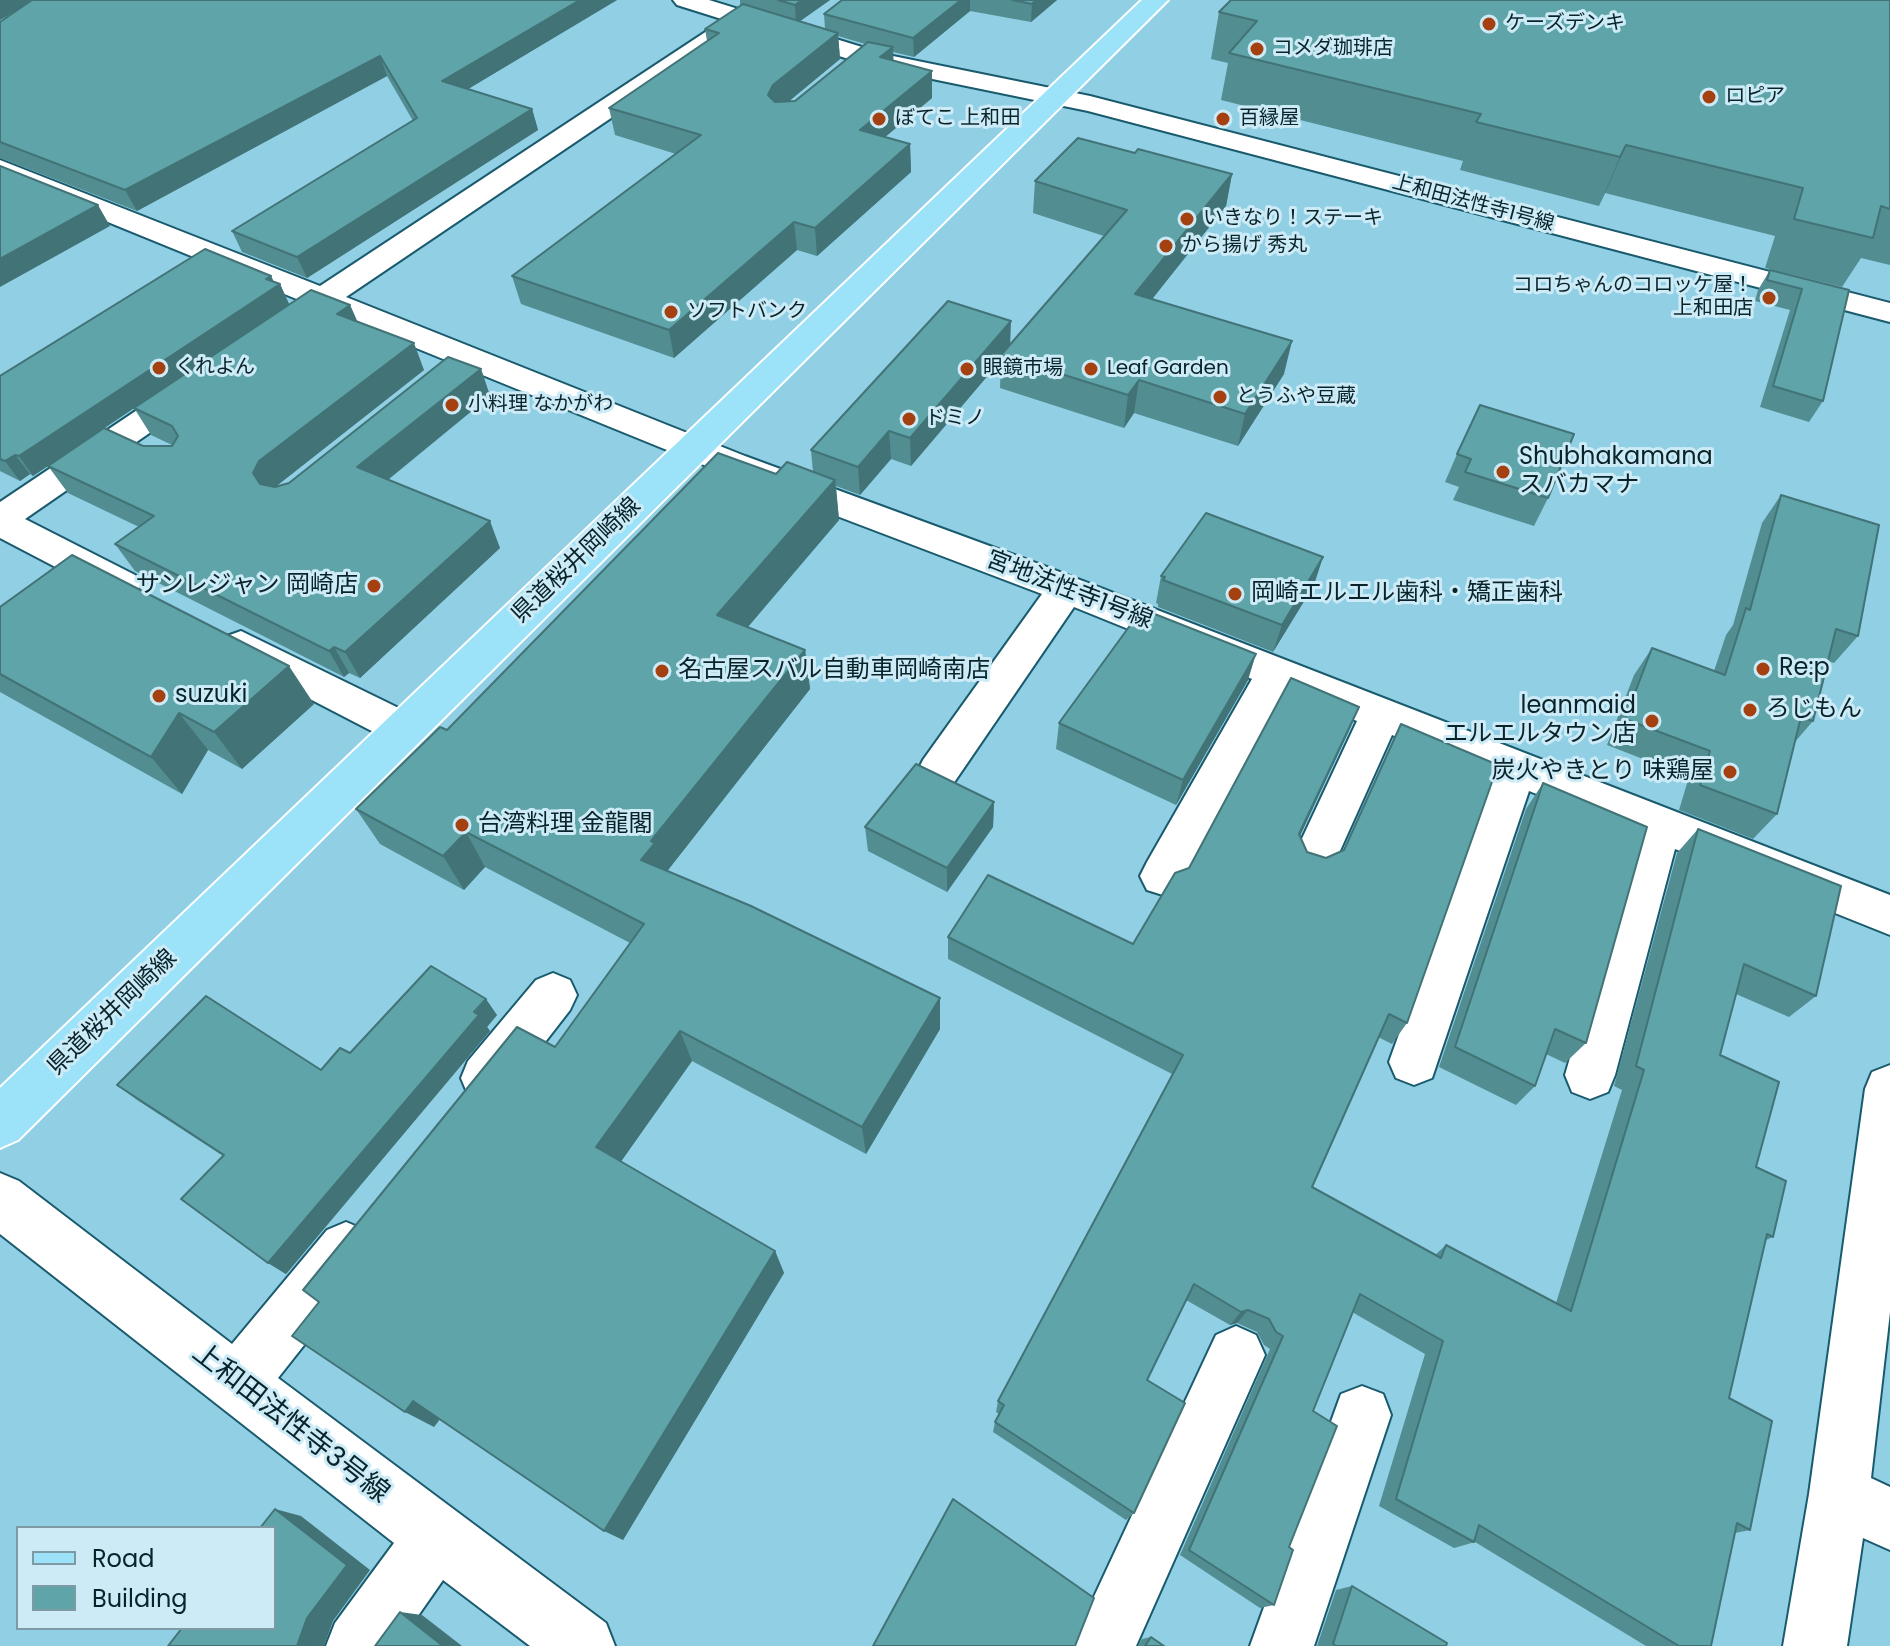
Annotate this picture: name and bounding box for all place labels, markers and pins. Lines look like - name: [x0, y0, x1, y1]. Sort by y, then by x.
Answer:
- place label: ケーズデンキ: [1505, 12, 1625, 36]
- marker: ケーズデンキ: [1480, 15, 1498, 33]
- place label: コメダ珈琲店: [1273, 37, 1393, 61]
- marker: コメダ珈琲店: [1248, 40, 1266, 58]
- place label: ロピア: [1725, 85, 1785, 109]
- marker: ロピア: [1700, 88, 1718, 106]
- place label: ぼてこ 上和田: [895, 107, 1020, 131]
- place label: 百縁屋: [1239, 107, 1299, 131]
- marker: ぼてこ 上和田: [870, 110, 888, 128]
- marker: 百縁屋: [1214, 110, 1232, 128]
- place label: いきなり！ステーキ: [1203, 207, 1383, 231]
- marker: いきなり！ステーキ: [1178, 210, 1196, 228]
- place label: から揚げ 秀丸: [1182, 234, 1307, 258]
- marker: から揚げ 秀丸: [1157, 237, 1175, 255]
- place label: コロちゃんのコロッケ屋！ 上和田店: [1513, 274, 1753, 321]
- marker: コロちゃんのコロッケ屋！ 上和田店: [1760, 289, 1778, 307]
- place label: ソフトバンク: [687, 300, 807, 324]
- marker: ソフトバンク: [662, 303, 680, 321]
- place label: くれよん: [175, 356, 255, 380]
- place label: 眼鏡市場: [983, 357, 1063, 381]
- place label: Leaf Garden: [1107, 357, 1229, 381]
- marker: くれよん: [150, 359, 168, 377]
- marker: 眼鏡市場: [958, 360, 976, 378]
- marker: Leaf Garden: [1082, 360, 1100, 378]
- place label: とうふや豆蔵: [1236, 385, 1356, 409]
- marker: とうふや豆蔵: [1211, 388, 1229, 406]
- place label: 小料理 なかがわ: [468, 393, 613, 417]
- marker: 小料理 なかがわ: [443, 396, 461, 414]
- place label: ドミノ: [925, 407, 985, 431]
- marker: ドミノ: [900, 410, 918, 428]
- place label: Shubhakamana スバカマナ: [1519, 444, 1713, 500]
- marker: Shubhakamana スバカマナ: [1494, 463, 1512, 481]
- place label: サンレジャン 岡崎店: [136, 572, 358, 600]
- marker: サンレジャン 岡崎店: [365, 577, 383, 595]
- place label: 岡崎エルエル歯科・矯正歯科: [1251, 580, 1563, 608]
- marker: 岡崎エルエル歯科・矯正歯科: [1226, 585, 1244, 603]
- place label: Re:p: [1779, 655, 1830, 683]
- place label: 名古屋スバル自動車岡崎南店: [678, 657, 990, 685]
- marker: Re:p: [1754, 660, 1772, 678]
- marker: 名古屋スバル自動車岡崎南店: [653, 662, 671, 680]
- place label: suzuki: [175, 682, 247, 710]
- marker: suzuki: [150, 687, 168, 705]
- place label: leanmaid エルエルタウン店: [1444, 693, 1636, 749]
- place label: ろじもん: [1766, 696, 1862, 724]
- marker: ろじもん: [1741, 701, 1759, 719]
- marker: leanmaid エルエルタウン店: [1643, 712, 1661, 730]
- place label: 炭火やきとり 味鶏屋: [1492, 758, 1714, 786]
- marker: 炭火やきとり 味鶏屋: [1721, 763, 1739, 781]
- place label: 台湾料理 金龍閣: [478, 811, 652, 839]
- marker: 台湾料理 金龍閣: [453, 816, 471, 834]

